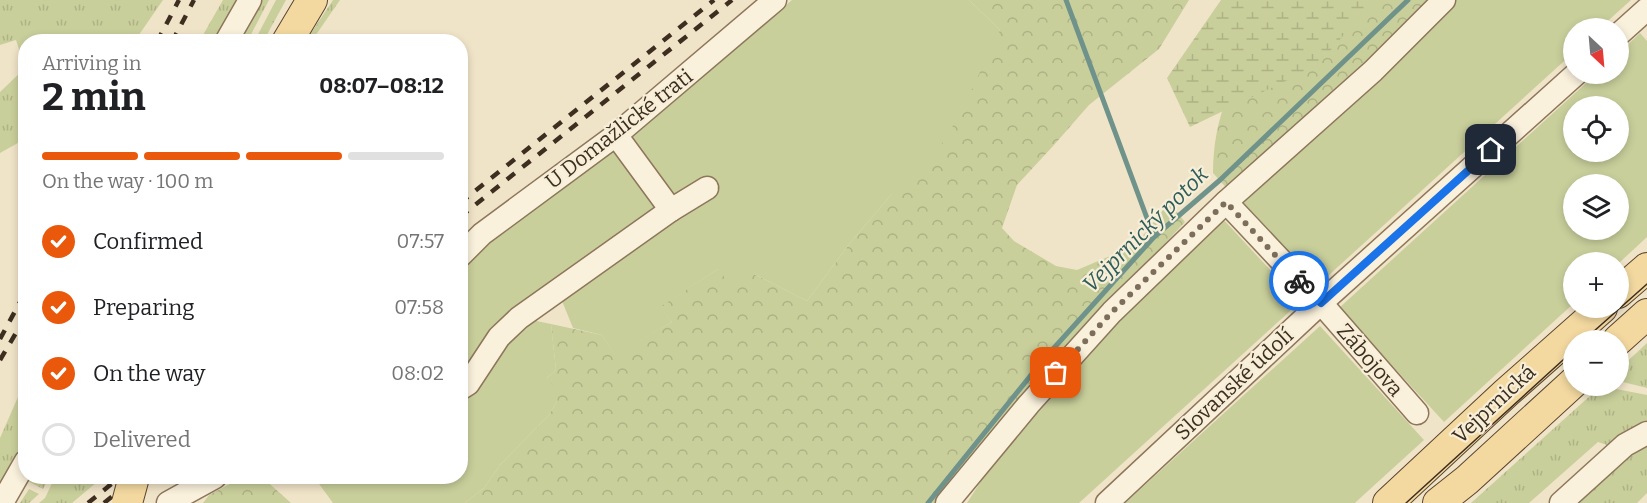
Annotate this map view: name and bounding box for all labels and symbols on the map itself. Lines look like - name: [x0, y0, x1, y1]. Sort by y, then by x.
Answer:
- north arrow: [1563, 18, 1629, 84]
- street label: U Domažlické trati: [540, 63, 698, 195]
- pin: [1465, 124, 1516, 175]
- water label: Vejprnický potok: [1077, 160, 1214, 298]
- courier: [1269, 251, 1329, 311]
- street label: Zábojova: [1331, 318, 1409, 402]
- street label: Slovanské údolí: [1169, 322, 1299, 446]
- pin: [1030, 347, 1081, 398]
- street label: Vejprnická: [1447, 359, 1541, 449]

